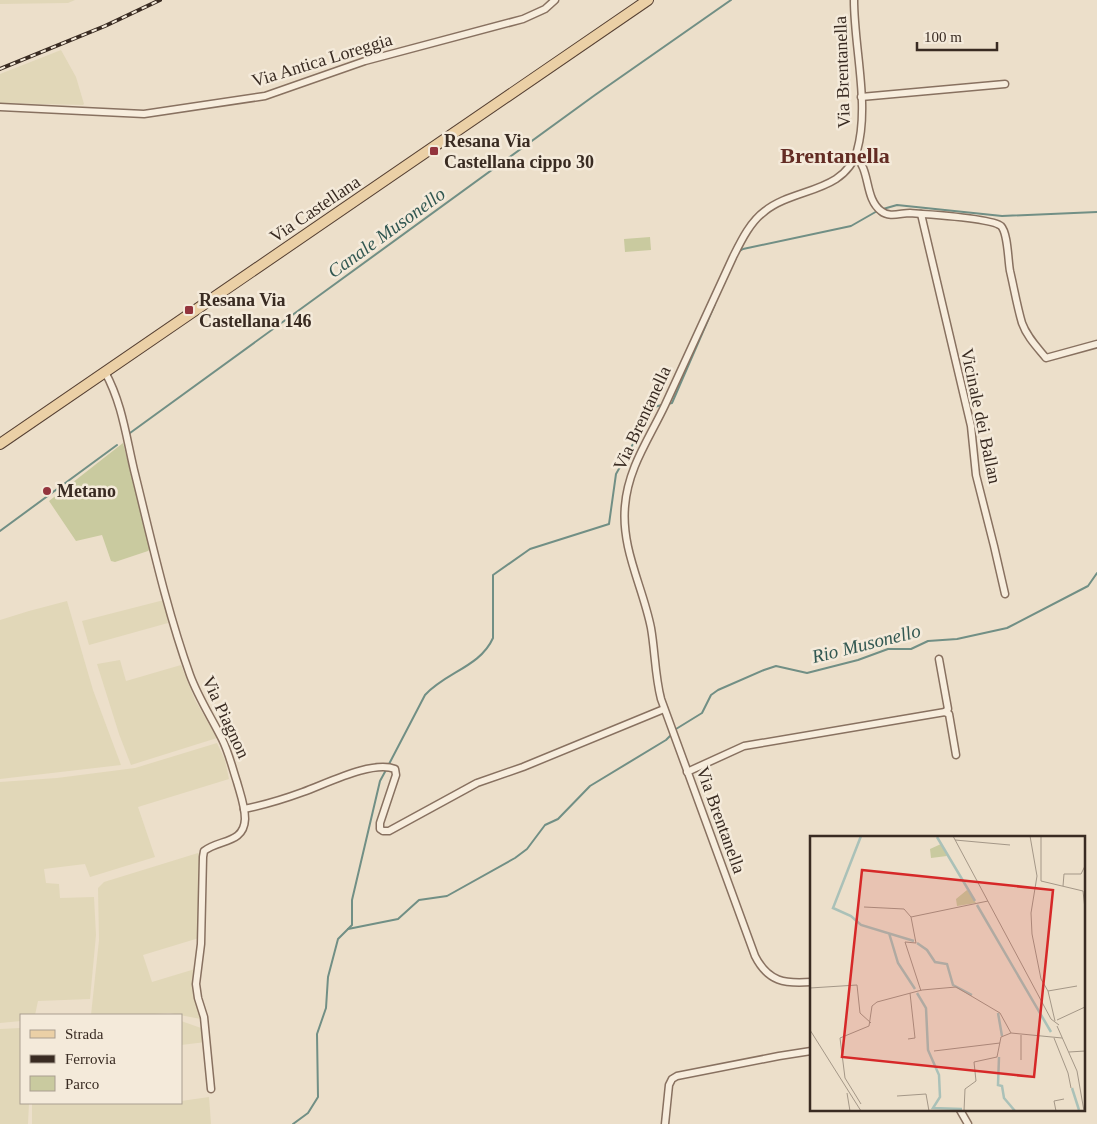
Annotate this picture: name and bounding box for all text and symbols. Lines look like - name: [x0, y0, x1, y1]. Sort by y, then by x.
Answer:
- street label: Via Brentanella: [830, 15, 854, 129]
- scale bar: [917, 20, 997, 52]
- street label: Via Antica Loreggia: [249, 29, 395, 91]
- text: 100 m: [924, 29, 962, 45]
- place label: Resana Via Castellana cippo 30: [444, 131, 594, 172]
- district label: Brentanella: [780, 143, 890, 168]
- marker: Resana Via Castellana cippo 30: [428, 145, 440, 157]
- street label: Via Castellana: [266, 172, 364, 246]
- water label: Canale Musonello: [324, 183, 449, 282]
- place label: Resana Via Castellana 146: [199, 290, 312, 331]
- marker: Resana Via Castellana 146: [183, 304, 195, 316]
- street label: Vicinale dei Ballan: [957, 346, 1005, 486]
- street label: Via Brentanella: [609, 363, 675, 473]
- place label: Metano: [57, 481, 116, 501]
- marker: Metano: [41, 485, 53, 497]
- water label: Rio Musonello: [809, 620, 923, 667]
- street label: Via Piagnon: [198, 673, 254, 761]
- street label: Via Brentanella: [692, 764, 750, 876]
- inset map: [810, 836, 1084, 1112]
- legend: [20, 1014, 182, 1104]
- text: Strada: [65, 1026, 104, 1042]
- text: Ferrovia: [65, 1051, 116, 1067]
- text: Parco: [65, 1076, 99, 1092]

